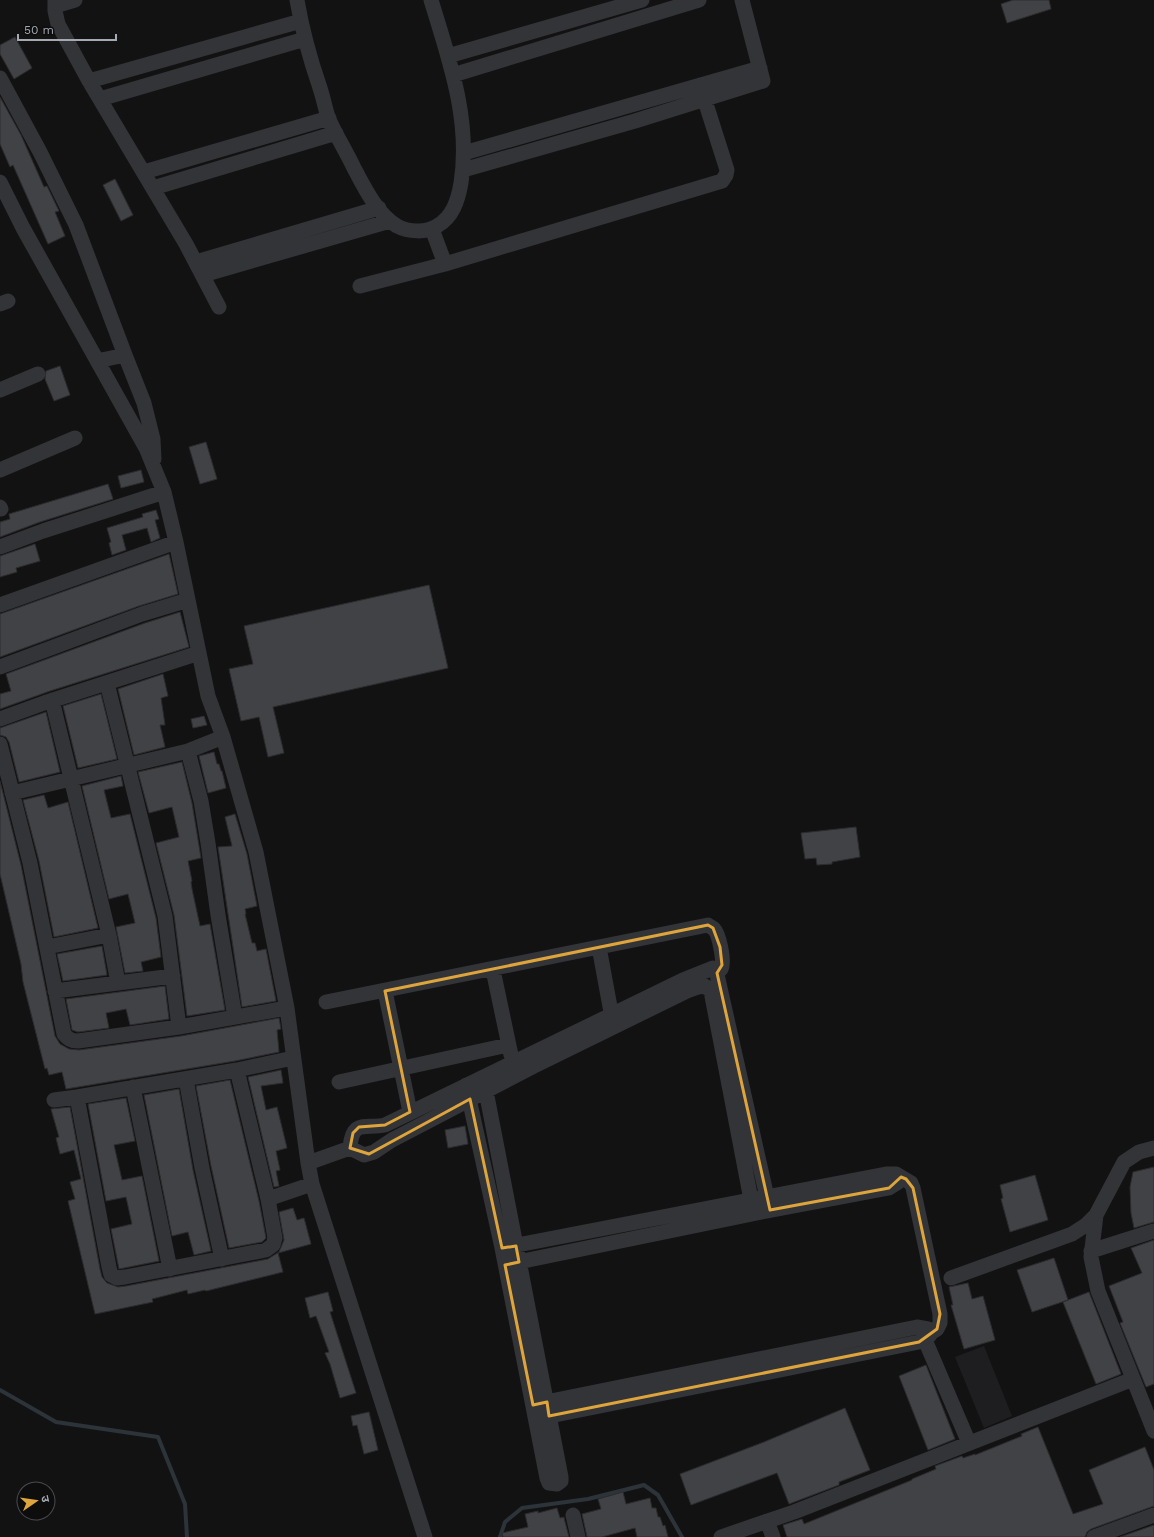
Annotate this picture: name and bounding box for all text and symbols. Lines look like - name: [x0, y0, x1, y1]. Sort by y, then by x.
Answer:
- scale bar: [18, 16, 116, 42]
- text: 50 m: [24, 23, 54, 37]
- north arrow: [16, 1481, 56, 1521]
- text: उ: [38, 1494, 52, 1504]

